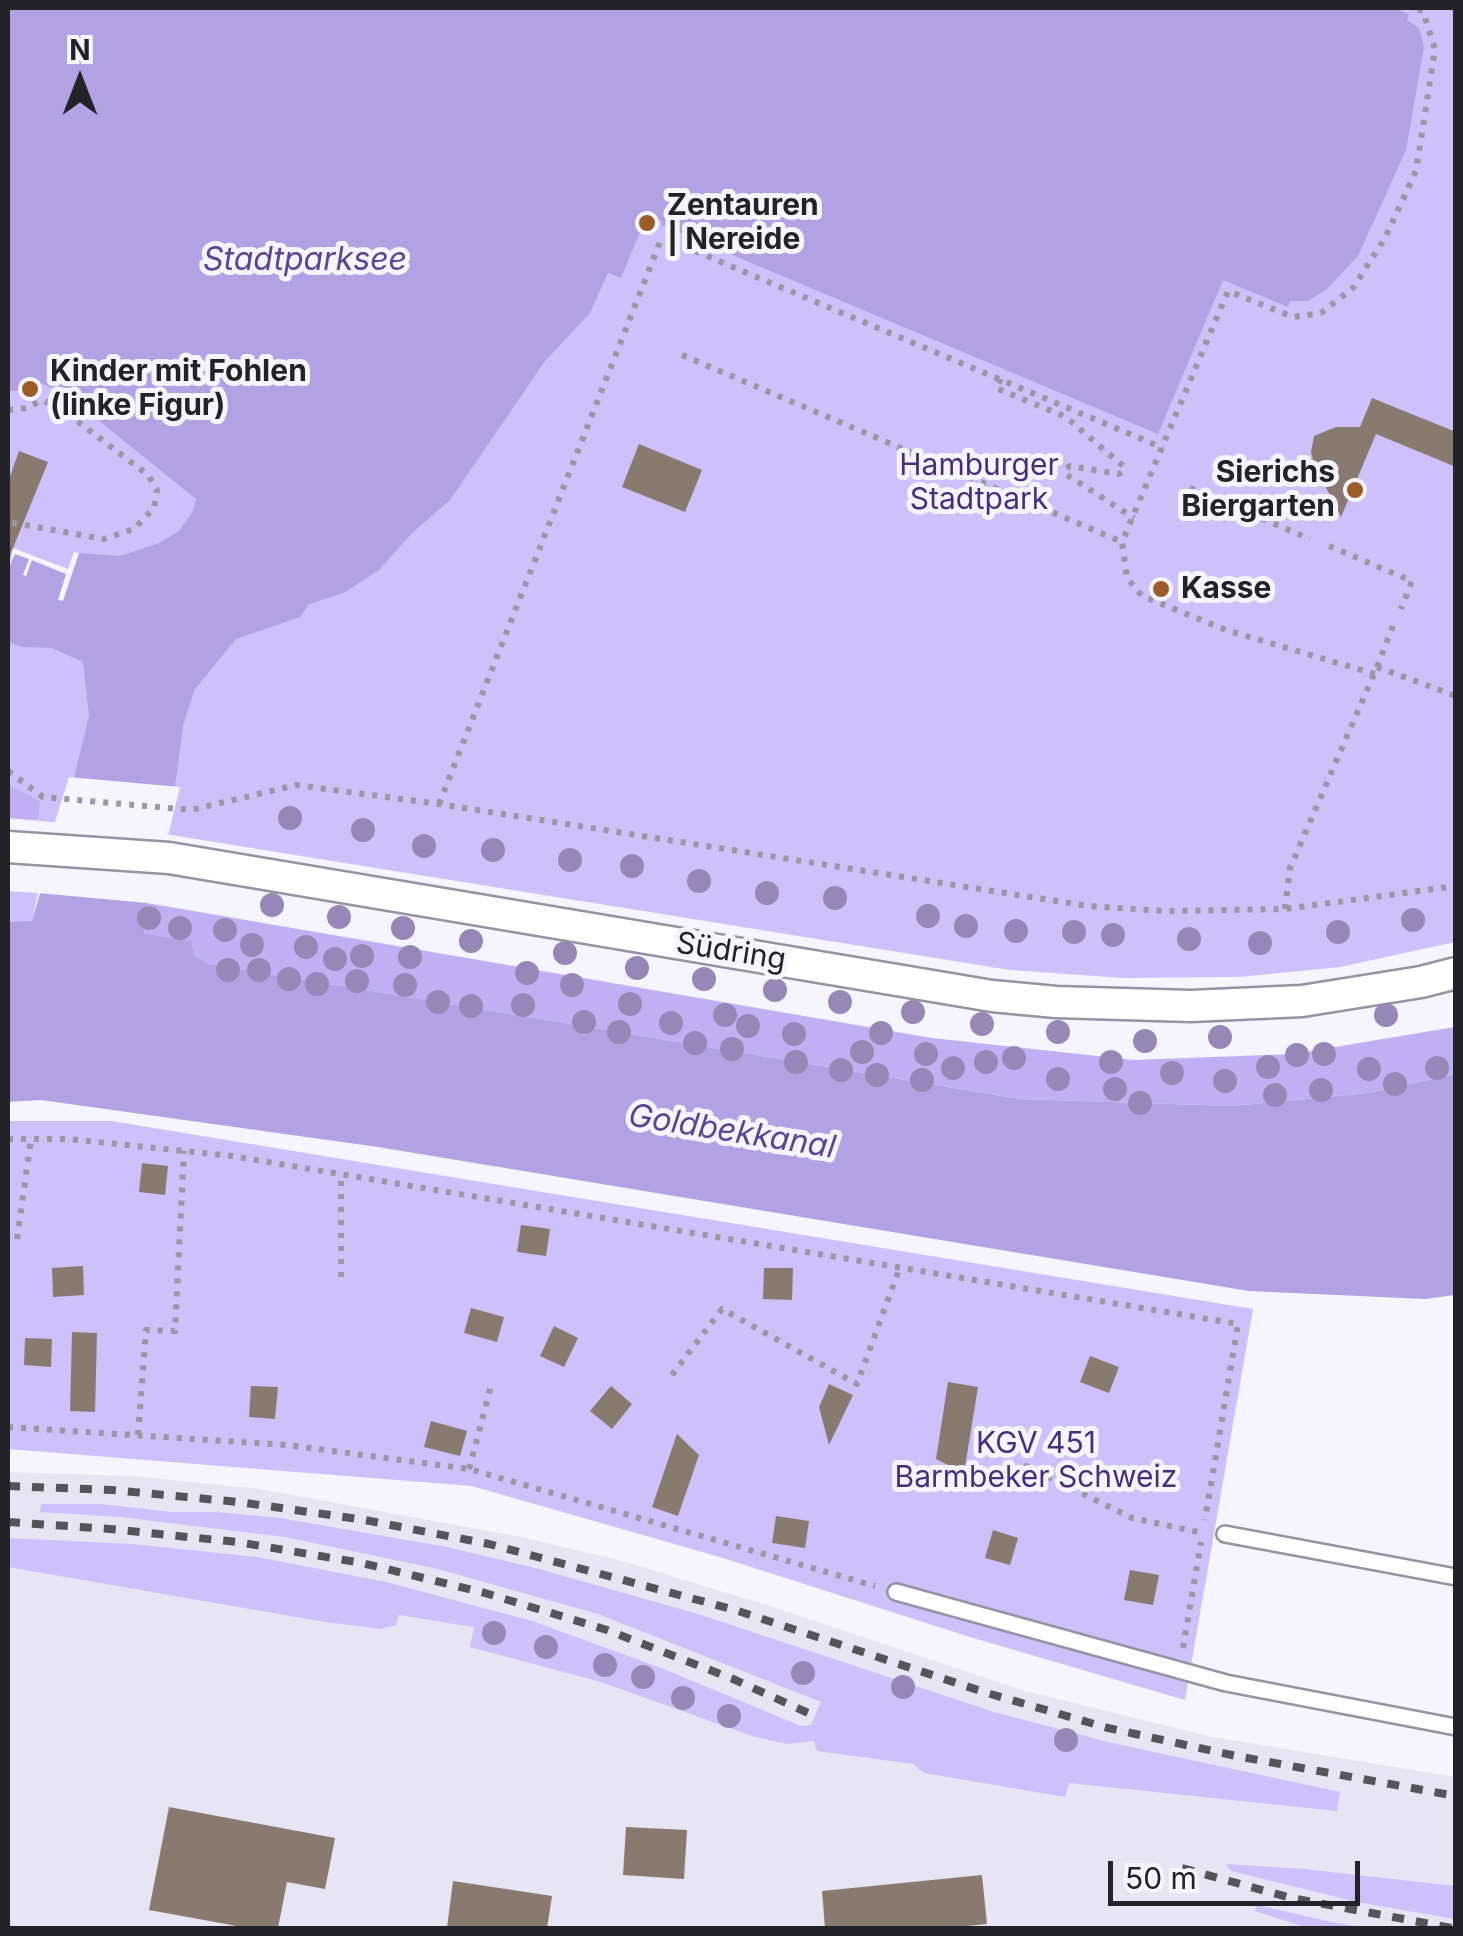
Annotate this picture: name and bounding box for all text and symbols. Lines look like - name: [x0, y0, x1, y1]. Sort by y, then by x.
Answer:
- north arrow: [30, 30, 130, 130]
- text: N: [69, 33, 91, 67]
- place label: Zentauren | Nereide: [667, 188, 819, 258]
- marker: Zentauren | Nereide: [636, 212, 658, 234]
- water label: Stadtparksee: [203, 241, 407, 279]
- place label: Kinder mit Fohlen (linke Figur): [50, 354, 307, 424]
- marker: Kinder mit Fohlen (linke Figur): [19, 378, 41, 400]
- park label: Hamburger Stadtpark: [899, 448, 1059, 518]
- place label: Sierichs Biergarten: [1181, 455, 1335, 526]
- marker: Sierichs Biergarten: [1344, 479, 1366, 501]
- place label: Kasse: [1181, 571, 1271, 607]
- marker: Kasse: [1150, 578, 1172, 600]
- street label: Südring: [674, 926, 788, 978]
- water label: Goldbekkanal: [626, 1097, 838, 1167]
- park label: KGV 451 Barmbeker Schweiz: [895, 1426, 1177, 1496]
- scale bar: [1113, 1841, 1366, 1903]
- text: 50 m: [1125, 1860, 1197, 1896]

